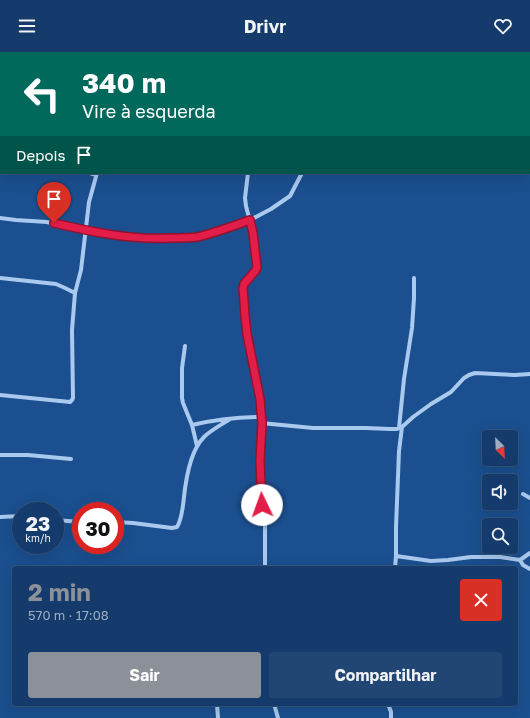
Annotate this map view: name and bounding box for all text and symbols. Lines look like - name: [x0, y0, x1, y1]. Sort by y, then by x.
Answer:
- icon: menu: [16, 15, 38, 37]
- text: Drivr: [244, 15, 286, 37]
- icon: heart: [492, 15, 514, 37]
- text: 340 m: [82, 66, 166, 99]
- icon: left: [16, 68, 68, 120]
- text: Vire à esquerda: [82, 100, 216, 122]
- icon: arrive: [73, 144, 95, 166]
- text: Depois: [16, 146, 65, 164]
- pin: [37, 182, 71, 223]
- icon: arrive: [43, 188, 65, 210]
- north arrow: [482, 430, 518, 466]
- map controls: [482, 430, 518, 554]
- button: sound: [482, 474, 518, 510]
- position arrow: [241, 484, 283, 526]
- speed limit sign: 30: [72, 502, 124, 554]
- text: 23: [26, 511, 50, 535]
- button: search: [482, 518, 518, 554]
- text: km/h: [25, 532, 51, 544]
- text: 2 min: [28, 577, 91, 606]
- button: close: [460, 579, 502, 621]
- text: 570 m · 17:08: [28, 607, 109, 623]
- button: Sair: [28, 652, 261, 698]
- button: Compartilhar: [269, 652, 502, 698]

